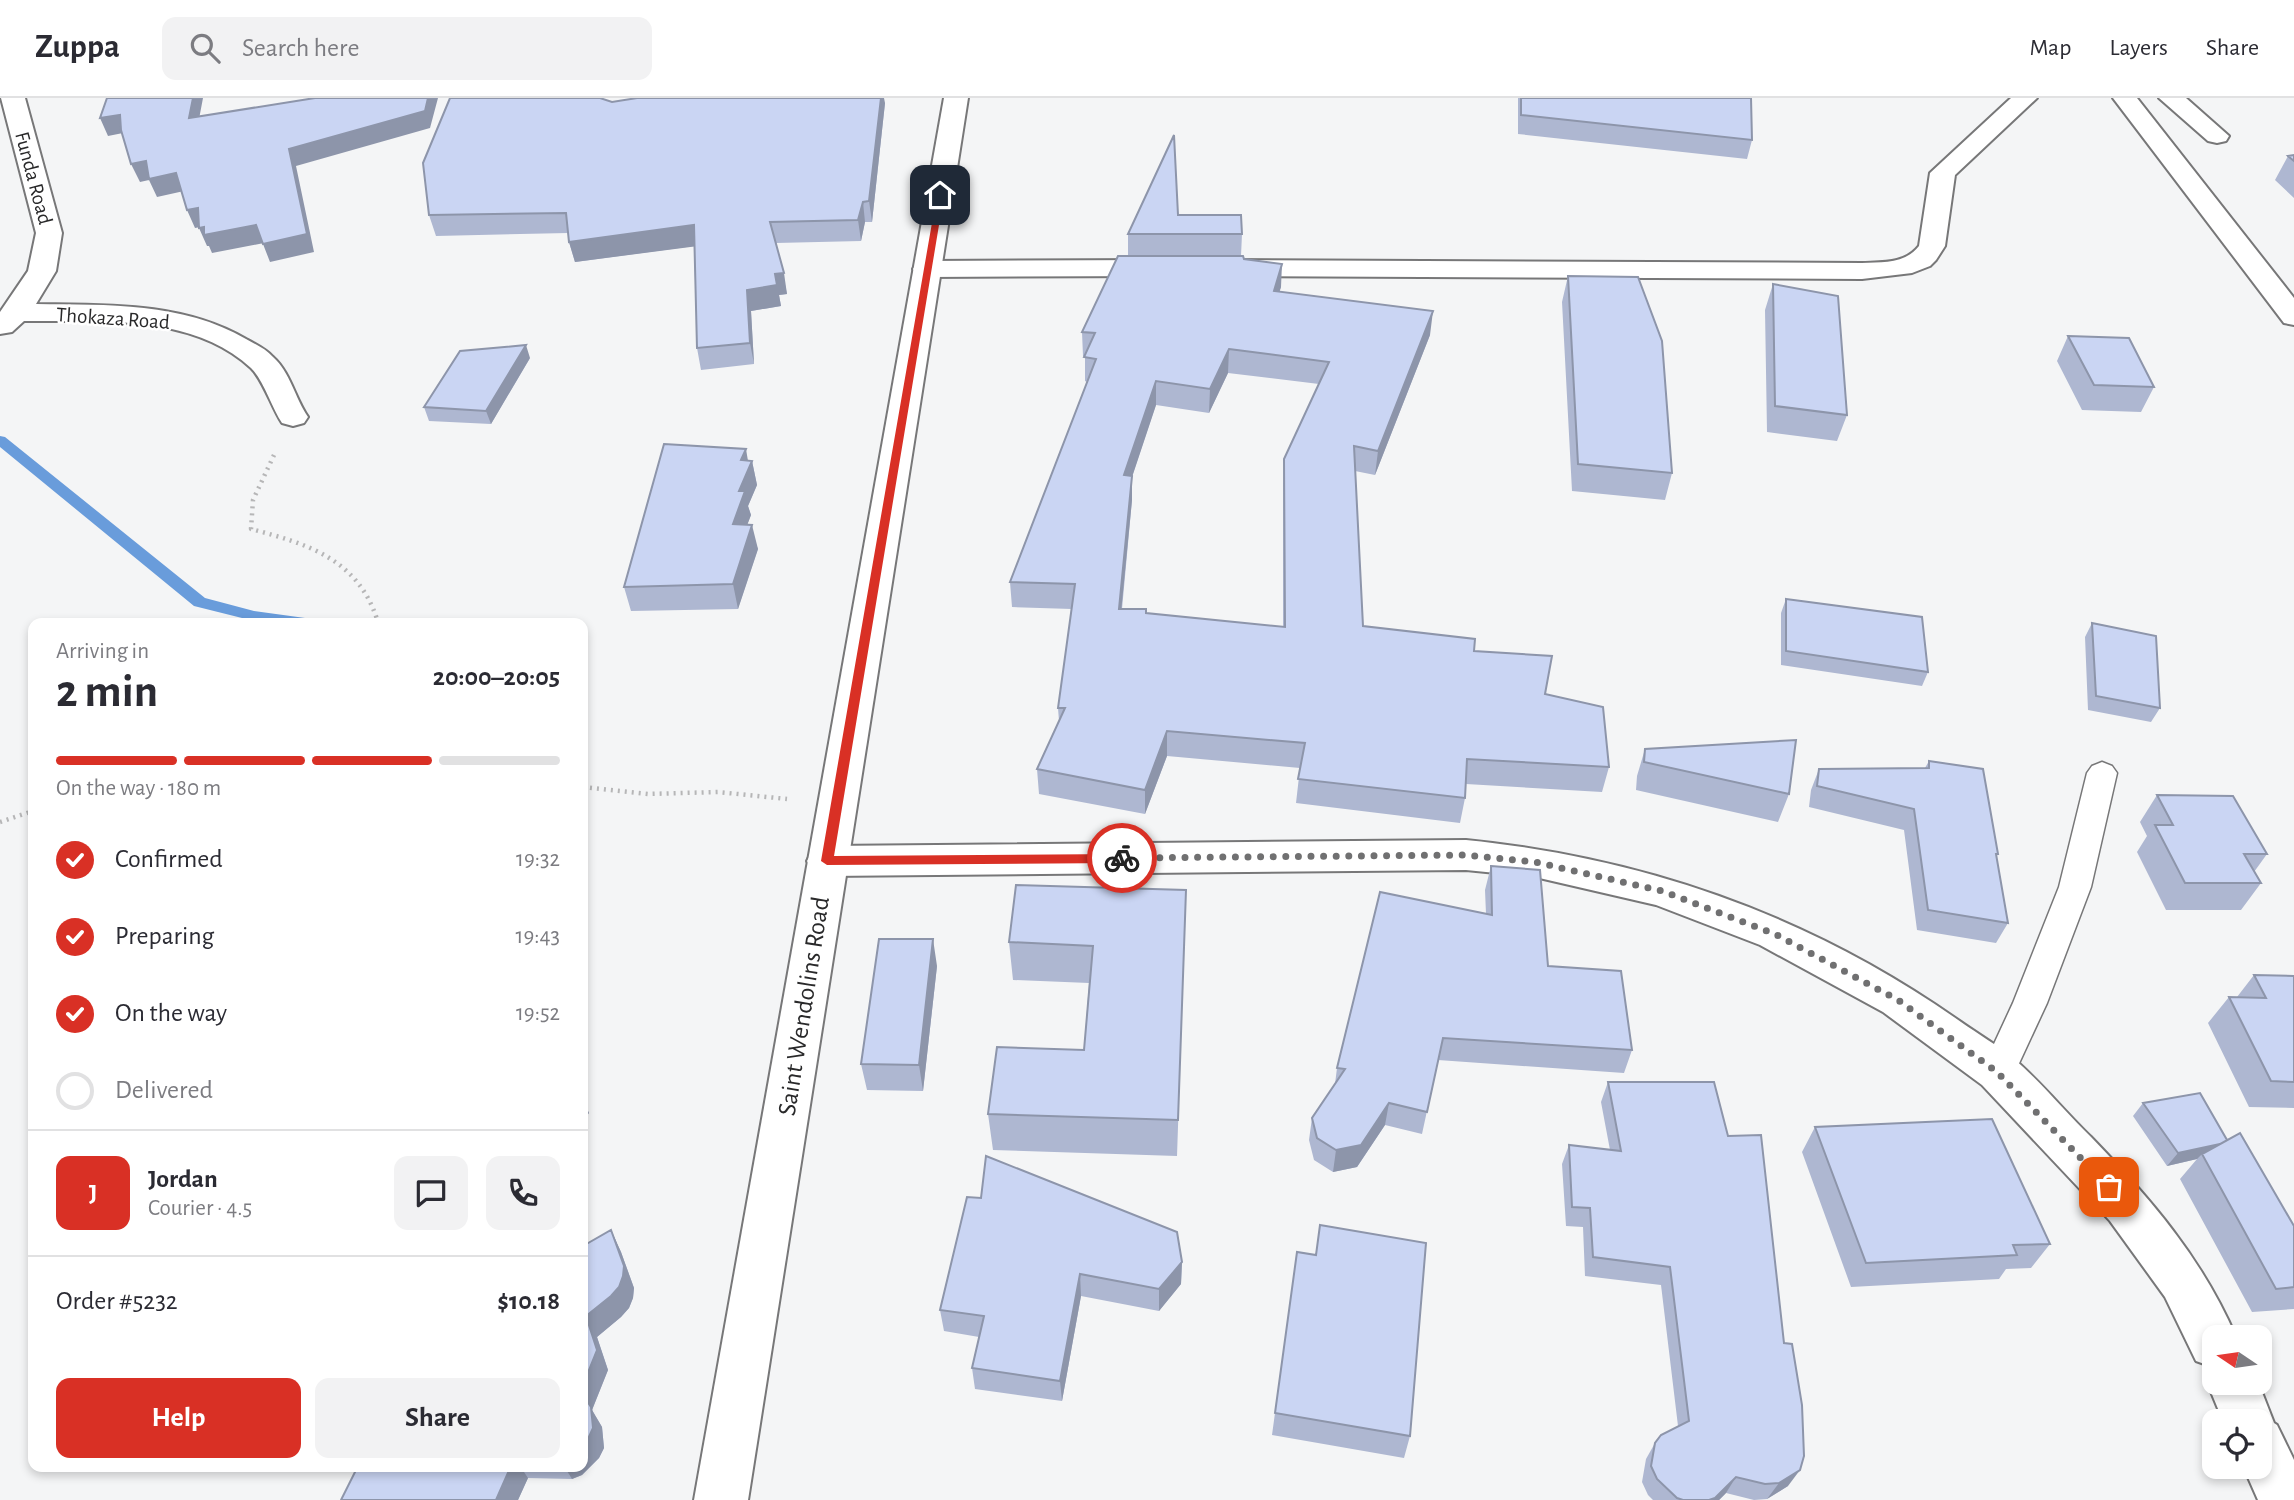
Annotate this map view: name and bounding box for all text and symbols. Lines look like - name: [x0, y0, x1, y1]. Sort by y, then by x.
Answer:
- search box: [162, 17, 652, 80]
- icon: search: [186, 29, 224, 67]
- text: Zuppa: [35, 31, 120, 64]
- text: Search here: [242, 35, 359, 61]
- text: Map: [2029, 36, 2071, 60]
- text: Layers: [2109, 36, 2168, 60]
- text: Share: [2206, 36, 2259, 60]
- street label: Funda Road: [11, 129, 56, 227]
- pin: [910, 165, 970, 225]
- icon: home: [921, 176, 959, 214]
- street label: Thokaza Road: [55, 304, 171, 333]
- text: Arriving in: [56, 640, 149, 663]
- text: 20:00–20:05: [433, 664, 560, 690]
- text: 2 min: [56, 669, 158, 715]
- text: On the way · 180 m: [56, 777, 221, 800]
- courier: [1087, 823, 1157, 893]
- icon: bike: [1103, 839, 1141, 877]
- icon: check: [56, 841, 94, 879]
- text: Confirmed: [115, 846, 223, 872]
- text: 19:32: [516, 848, 560, 871]
- street label: Saint Wendolins Road: [774, 895, 834, 1118]
- icon: check: [56, 918, 94, 956]
- text: Preparing: [115, 923, 214, 949]
- text: 19:43: [515, 925, 560, 948]
- icon: check: [56, 995, 94, 1033]
- text: On the way: [115, 1000, 227, 1026]
- text: 19:52: [516, 1002, 560, 1025]
- text: Delivered: [115, 1077, 213, 1103]
- button: chat: [394, 1156, 468, 1230]
- button: phone: [486, 1156, 560, 1230]
- pin: [2079, 1157, 2139, 1217]
- text: Jordan: [148, 1166, 218, 1192]
- icon: bag: [2090, 1168, 2128, 1206]
- text: J: [89, 1180, 97, 1206]
- text: Courier · 4.5: [148, 1197, 252, 1220]
- text: Order #5232: [56, 1288, 178, 1314]
- text: $10.18: [497, 1288, 560, 1314]
- north arrow: [2202, 1325, 2272, 1395]
- map controls: [2202, 1325, 2272, 1479]
- button: Help: [56, 1378, 301, 1458]
- button: Share: [315, 1378, 560, 1458]
- button: locate: [2202, 1409, 2272, 1479]

